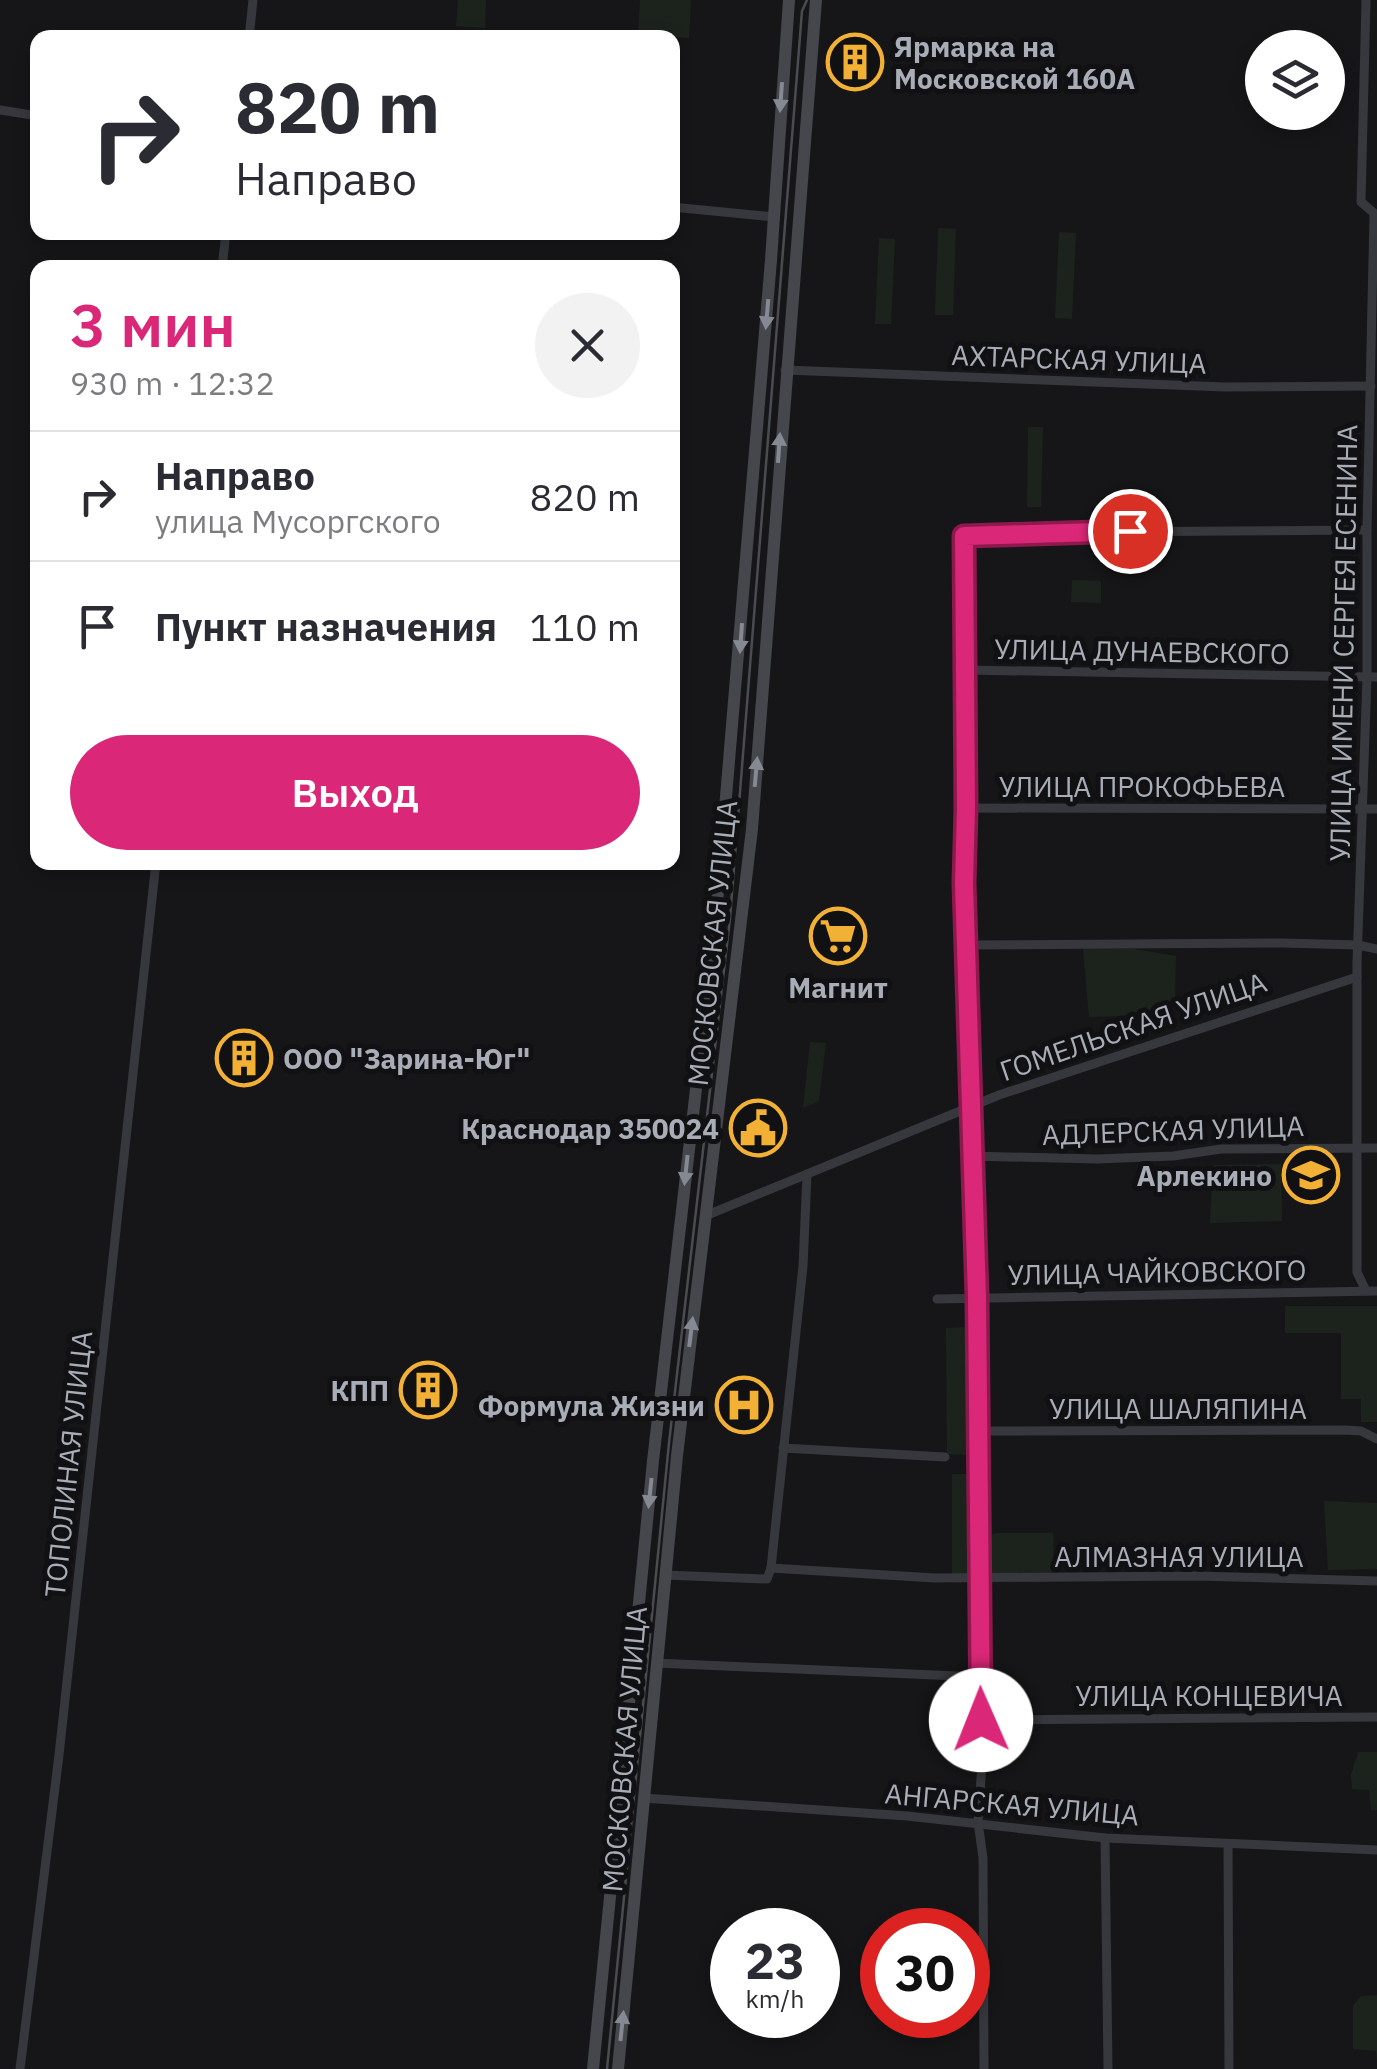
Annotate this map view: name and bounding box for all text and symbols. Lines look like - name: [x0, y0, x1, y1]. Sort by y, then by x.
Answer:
- place label: Ярмарка на Московской 160А: [894, 28, 1135, 97]
- map controls: [1245, 30, 1345, 130]
- button: layers: [1245, 30, 1345, 130]
- building icon: Ярмарка на Московской 160А: [825, 32, 885, 92]
- text: 820 m: [235, 61, 440, 152]
- icon: right: [70, 70, 200, 200]
- one-way arrow: [773, 82, 789, 114]
- text: Направо: [235, 149, 417, 207]
- text: 3 мин: [70, 285, 236, 364]
- button: close: [535, 293, 640, 398]
- one-way arrow: [758, 298, 774, 330]
- street label: АХТАРСКАЯ УЛИЦА: [951, 336, 1207, 382]
- text: 930 m · 12:32: [70, 362, 275, 404]
- street label: УЛИЦА ИМЕНИ СЕРГЕЯ ЕСЕНИНА: [1321, 424, 1365, 862]
- one-way arrow: [772, 431, 788, 463]
- text: Направо: [155, 451, 315, 500]
- icon: right: [70, 469, 125, 524]
- text: 820 m: [529, 472, 640, 521]
- pin: [1088, 489, 1173, 574]
- text: улица Мусоргского: [155, 500, 441, 542]
- icon: arrive: [1103, 504, 1158, 559]
- icon: arrive: [70, 599, 125, 654]
- text: Пункт назначения: [155, 602, 497, 651]
- text: 110 m: [529, 602, 640, 651]
- one-way arrow: [733, 622, 749, 654]
- street label: УЛИЦА ДУНАЕВСКОГО: [994, 630, 1290, 672]
- button: Выход: [70, 735, 640, 850]
- one-way arrow: [749, 755, 765, 787]
- street label: УЛИЦА ПРОКОФЬЕВА: [999, 768, 1285, 805]
- street label: МОСКОВСКАЯ УЛИЦА: [679, 798, 745, 1088]
- supermarket icon: Магнит: [808, 906, 868, 966]
- street label: ГОМЕЛЬСКАЯ УЛИЦА: [995, 963, 1271, 1089]
- place label: Магнит: [788, 969, 888, 1006]
- building icon: ООО "Зарина-Юг": [214, 1028, 274, 1088]
- place label: ООО "Зарина-Юг": [283, 1040, 530, 1077]
- public building icon: Краснодар 350024: [728, 1098, 788, 1158]
- street label: АДЛЕРСКАЯ УЛИЦА: [1041, 1107, 1305, 1153]
- place label: Краснодар 350024: [461, 1110, 719, 1147]
- school or university icon: Арлекино: [1281, 1145, 1341, 1205]
- one-way arrow: [678, 1154, 694, 1186]
- place label: Арлекино: [1136, 1157, 1272, 1194]
- street label: УЛИЦА ЧАЙКОВСКОГО: [1007, 1251, 1307, 1293]
- one-way arrow: [683, 1316, 699, 1347]
- street label: ТОПОЛИНАЯ УЛИЦА: [36, 1329, 100, 1599]
- building icon: КПП: [398, 1360, 458, 1420]
- place label: КПП: [330, 1372, 389, 1409]
- hospital icon: Формула Жизни: [714, 1375, 774, 1435]
- place label: Формула Жизни: [478, 1387, 705, 1424]
- street label: УЛИЦА ШАЛЯПИНА: [1049, 1390, 1307, 1427]
- one-way arrow: [641, 1477, 657, 1509]
- street label: АЛМАЗНАЯ УЛИЦА: [1054, 1538, 1304, 1575]
- street label: МОСКОВСКАЯ УЛИЦА: [593, 1604, 655, 1894]
- position arrow: [929, 1668, 1033, 1772]
- street label: УЛИЦА КОНЦЕВИЧА: [1075, 1677, 1343, 1714]
- street label: АНГАРСКАЯ УЛИЦА: [883, 1774, 1141, 1834]
- speed limit sign: 30: [860, 1908, 990, 2038]
- text: 23: [745, 1928, 805, 1993]
- text: km/h: [746, 1982, 804, 2015]
- one-way arrow: [614, 2010, 630, 2041]

